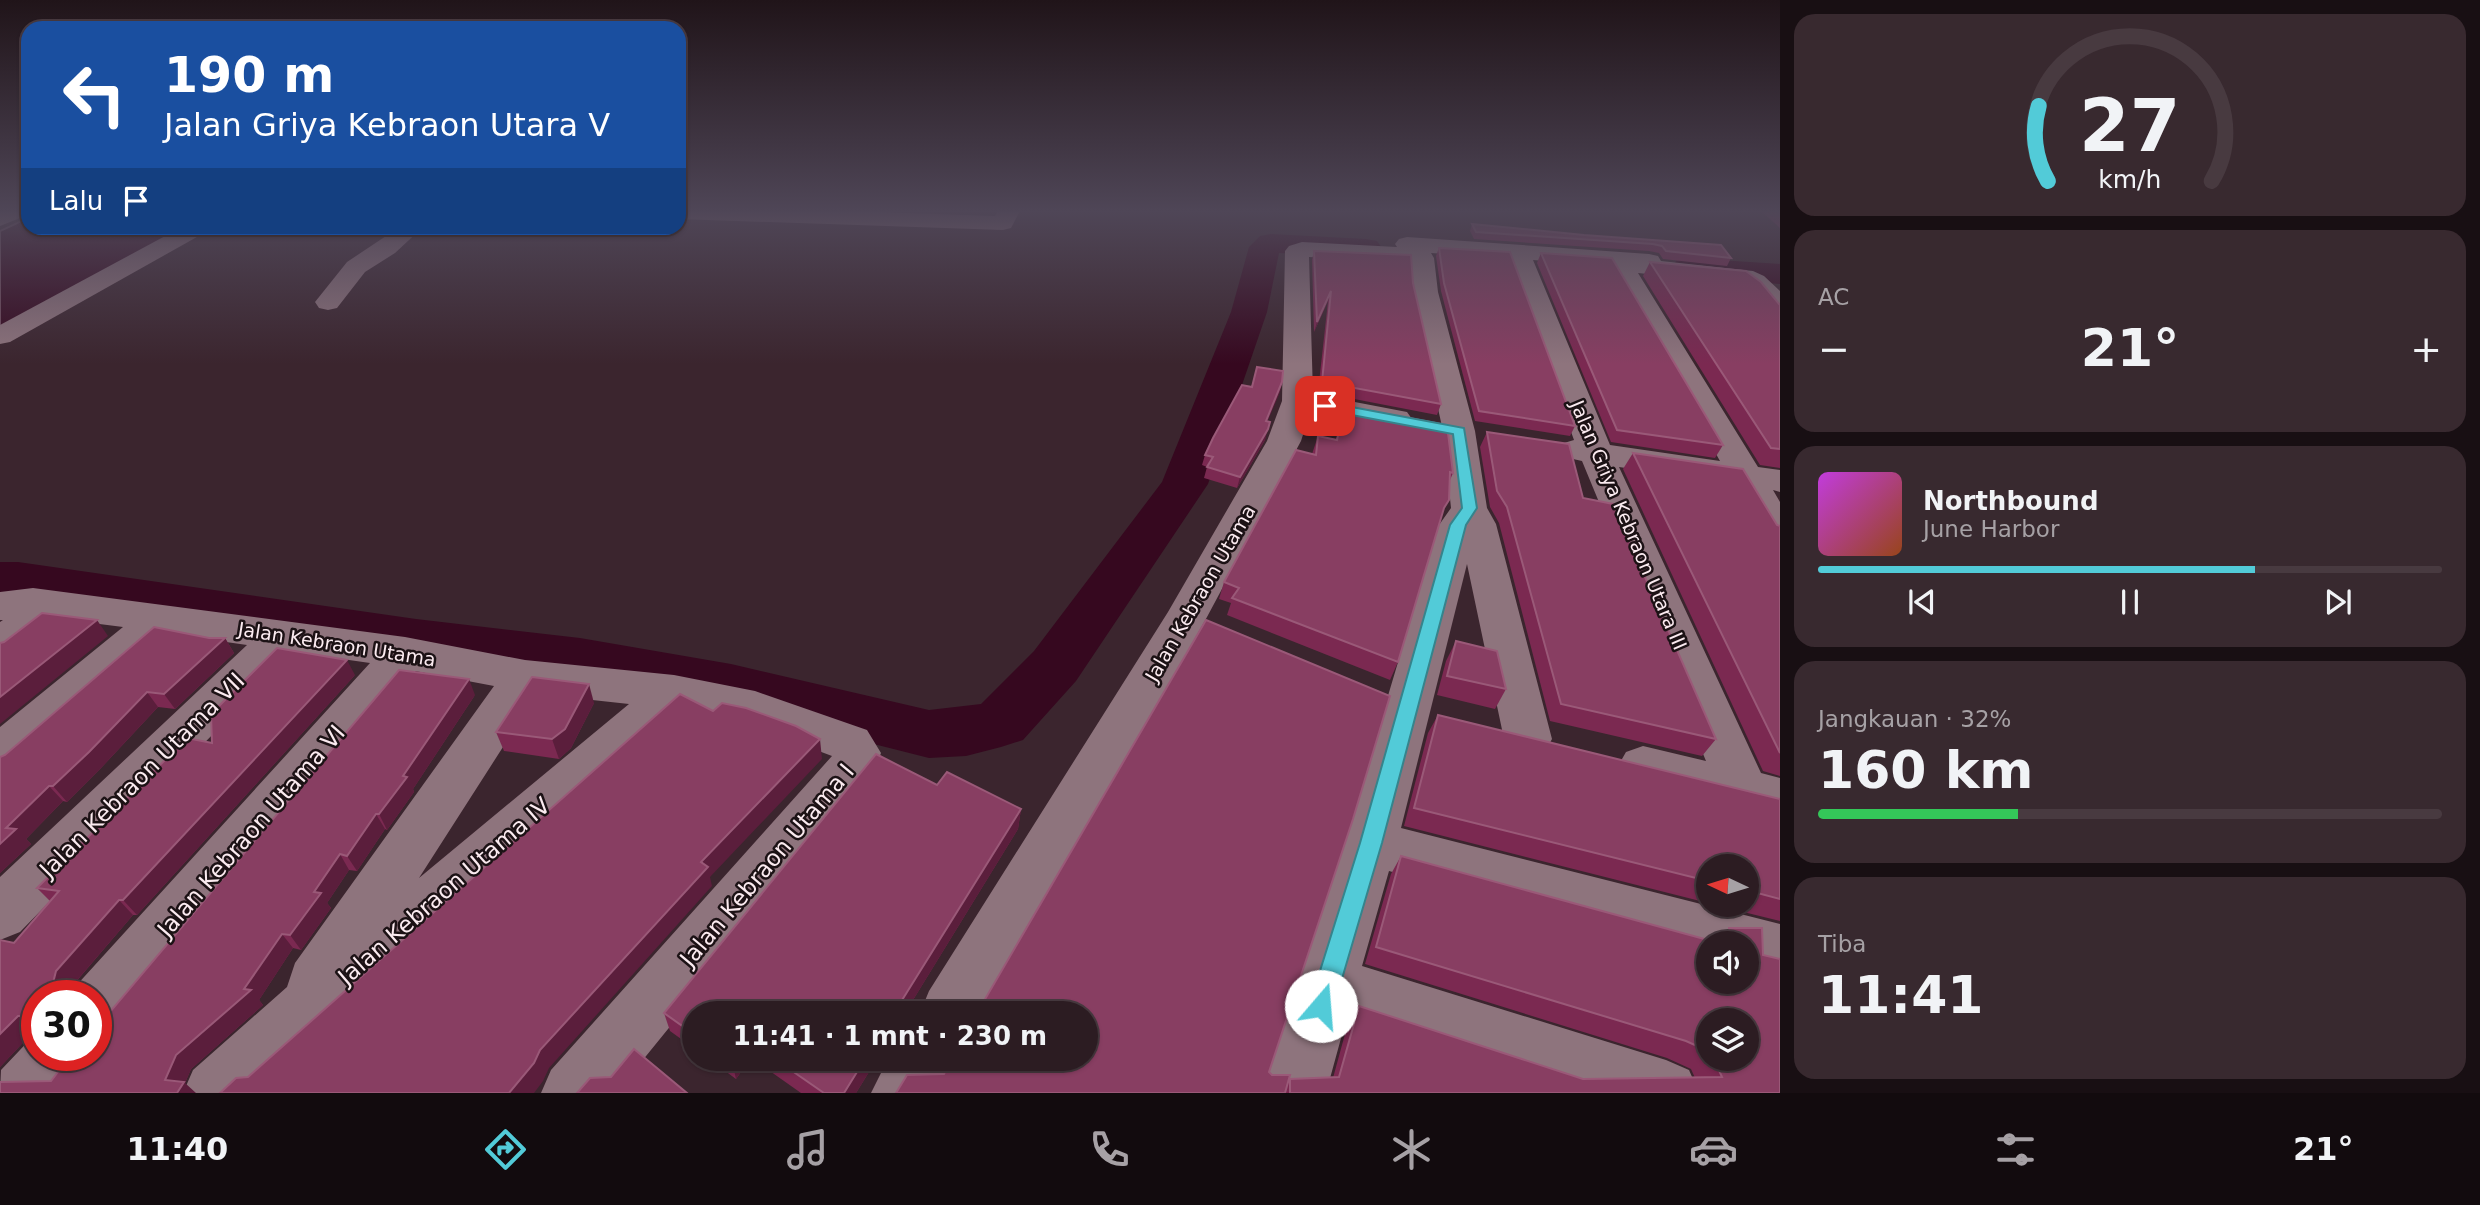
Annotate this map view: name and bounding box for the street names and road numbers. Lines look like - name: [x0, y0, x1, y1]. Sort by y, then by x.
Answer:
- street label: Jalan Griya Kebraon Utara III: [1566, 396, 1692, 653]
- street label: Jalan Kebraon Utama: [1140, 501, 1259, 686]
- street label: Jalan Kebraon Utama: [236, 617, 437, 670]
- street label: Jalan Kebraon Utama VII: [34, 667, 250, 883]
- street label: Jalan Kebraon Utama VI: [151, 719, 351, 943]
- street label: Jalan Kebraon Utama I: [673, 759, 859, 973]
- street label: Jalan Kebraon Utama IV: [331, 792, 555, 991]

